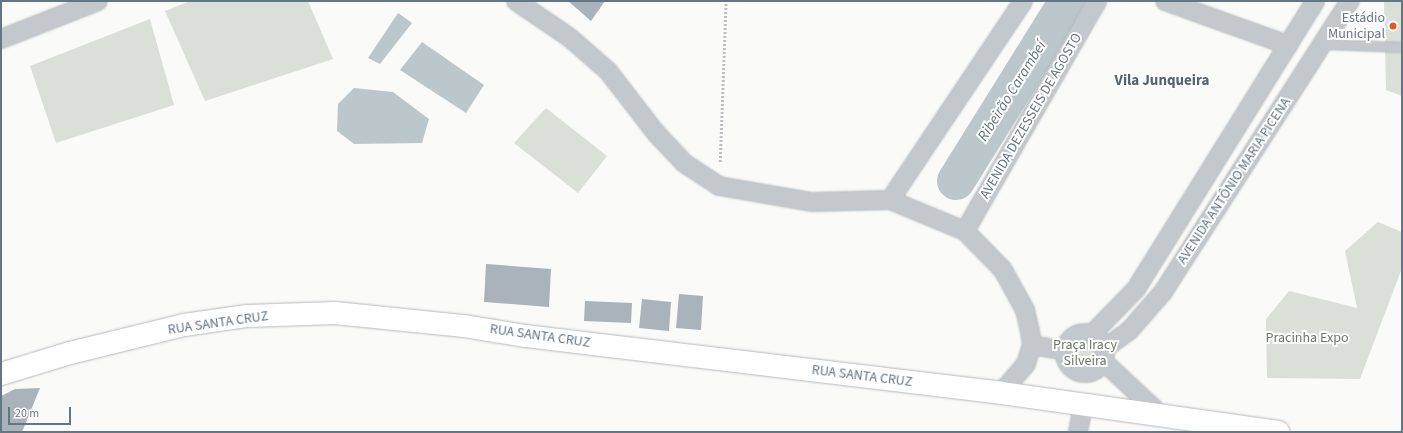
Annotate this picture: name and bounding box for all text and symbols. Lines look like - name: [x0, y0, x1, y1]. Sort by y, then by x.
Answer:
- place label: Estádio Municipal: [1328, 10, 1385, 42]
- marker: Estádio Municipal: [1388, 21, 1398, 31]
- street label: AVENIDA DEZESSEIS DE AGOSTO: [977, 30, 1085, 202]
- water label: Ribeirão Carambeí: [974, 38, 1050, 144]
- district label: Vila Junqueira: [1115, 72, 1209, 90]
- street label: AVENIDA ANTÔNIO MARIA PICENA: [1174, 95, 1294, 267]
- street label: RUA SANTA CRUZ: [167, 308, 269, 338]
- street label: RUA SANTA CRUZ: [489, 321, 591, 351]
- park label: Pracinha Expo: [1265, 330, 1349, 346]
- park label: Praça Iracy Silveira: [1053, 337, 1117, 370]
- street label: RUA SANTA CRUZ: [811, 361, 913, 391]
- scale bar: [10, 399, 73, 425]
- text: 20 m: [15, 405, 39, 422]

